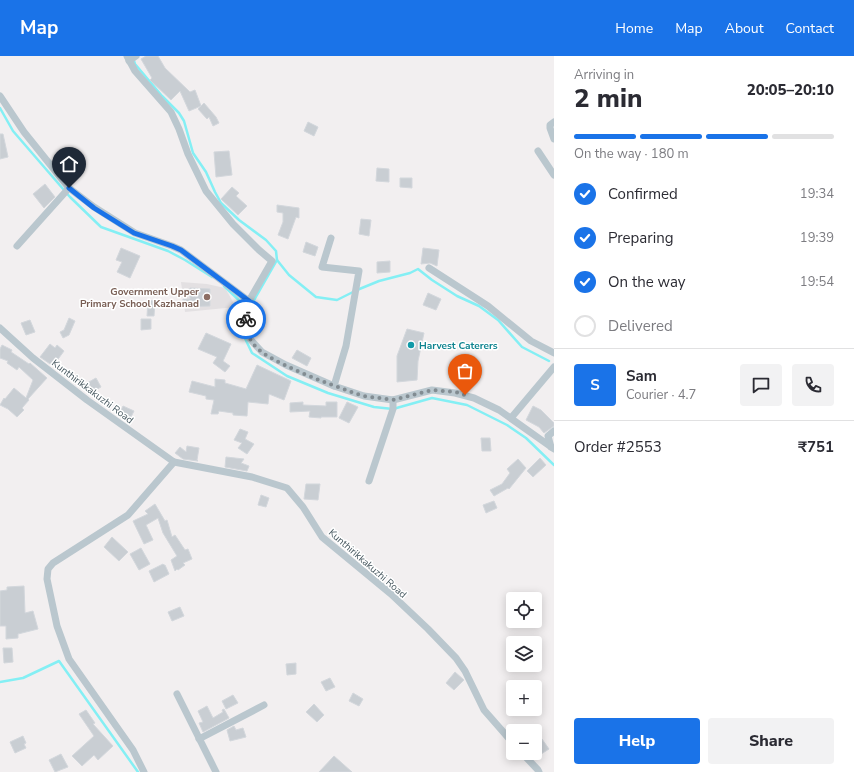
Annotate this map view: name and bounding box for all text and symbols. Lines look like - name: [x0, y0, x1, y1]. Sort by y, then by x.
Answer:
- text: Map: [20, 15, 58, 41]
- text: Home: [615, 19, 653, 38]
- text: Map: [675, 19, 703, 38]
- text: About: [725, 19, 764, 38]
- text: Contact: [786, 19, 834, 38]
- text: Arriving in: [574, 66, 634, 84]
- text: 20:05–20:10: [747, 80, 834, 100]
- text: 2 min: [574, 81, 642, 116]
- text: On the way · 180 m: [574, 145, 689, 163]
- pin: [52, 147, 86, 188]
- icon: home: [58, 153, 80, 175]
- icon: check: [574, 183, 596, 205]
- text: Confirmed: [608, 184, 678, 204]
- text: 19:34: [800, 185, 834, 203]
- icon: check: [574, 227, 596, 249]
- text: Preparing: [608, 228, 673, 248]
- text: 19:39: [800, 229, 834, 247]
- icon: check: [574, 271, 596, 293]
- text: On the way: [608, 272, 686, 292]
- text: 19:54: [800, 273, 834, 291]
- place label: Government Upper Primary School Kazhanad: [80, 285, 199, 311]
- marker: Government Upper Primary School Kazhanad: [202, 292, 212, 302]
- courier: [226, 299, 266, 339]
- icon: bike: [235, 308, 257, 330]
- text: Delivered: [608, 316, 673, 336]
- place label: Harvest Caterers: [419, 339, 498, 353]
- marker: Harvest Caterers: [406, 340, 416, 350]
- pin: [448, 354, 482, 395]
- street label: Kunthirikkakuzhi Road: [49, 356, 136, 427]
- icon: bag: [454, 360, 476, 382]
- button: chat: [740, 364, 782, 406]
- button: phone: [792, 364, 834, 406]
- text: Sam: [626, 366, 657, 386]
- text: S: [590, 375, 600, 395]
- text: Courier · 4.7: [626, 386, 696, 404]
- text: Order #2553: [574, 437, 662, 457]
- text: ₹751: [798, 437, 834, 457]
- street label: Kunthirikkakuzhi Road: [325, 526, 409, 602]
- map controls: [506, 592, 542, 760]
- button: locate: [506, 592, 542, 628]
- button: layers: [506, 636, 542, 672]
- button: +: [506, 680, 542, 716]
- button: Help: [574, 718, 700, 764]
- button: Share: [708, 718, 834, 764]
- button: −: [506, 724, 542, 760]

